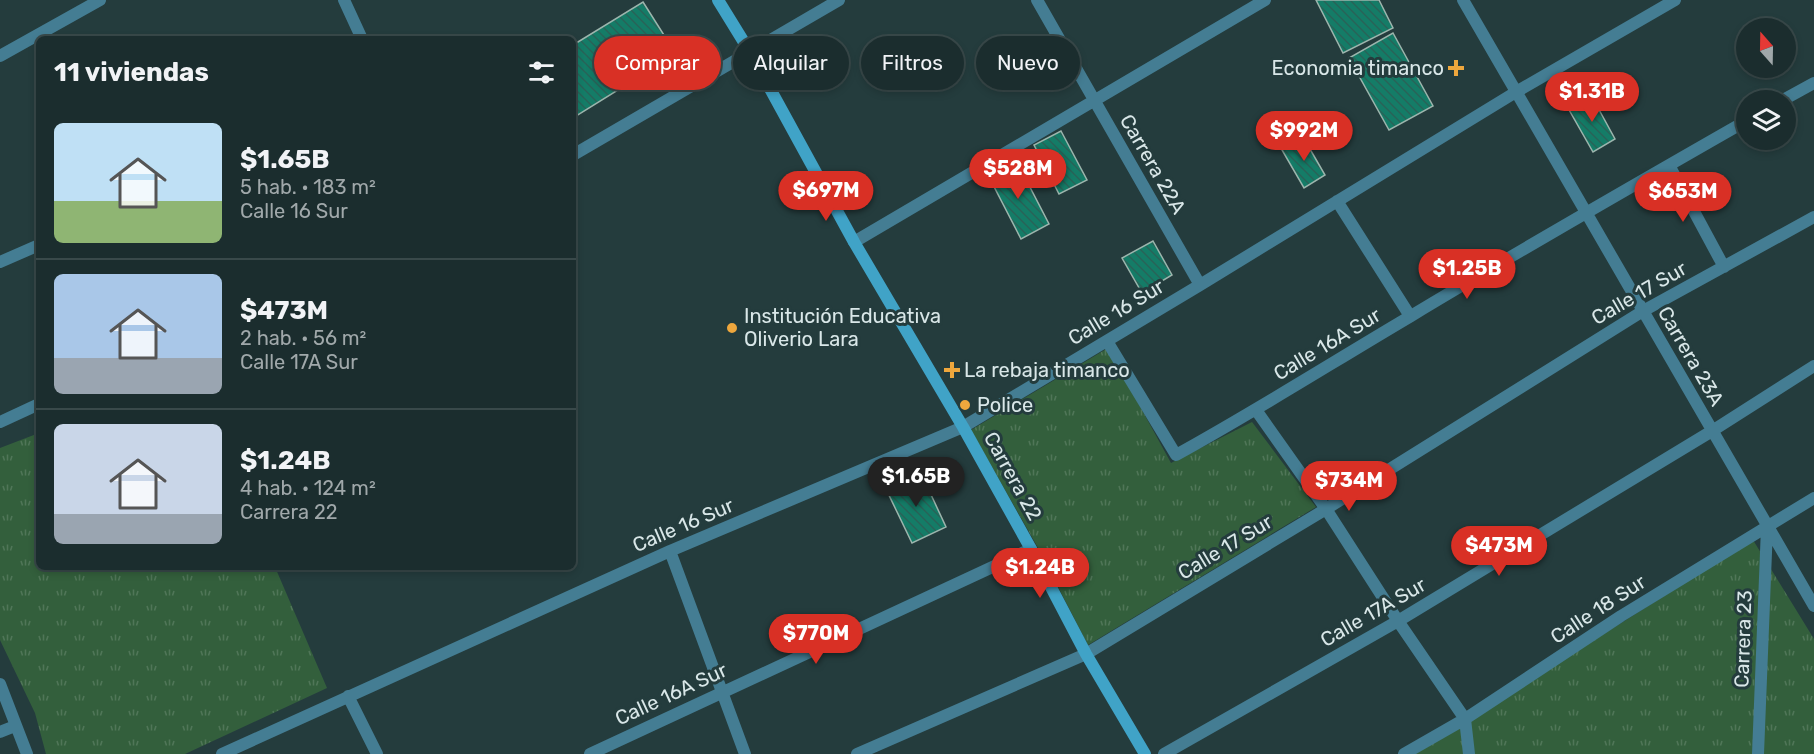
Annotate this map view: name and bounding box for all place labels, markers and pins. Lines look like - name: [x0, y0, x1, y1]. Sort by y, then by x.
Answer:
- place label: Economia timanco: [1272, 56, 1444, 80]
- marker: Economia timanco: [1449, 61, 1463, 75]
- pin: $1.31B: [1543, 72, 1641, 123]
- pin: $992M: [1262, 111, 1346, 162]
- pin: $528M: [976, 149, 1060, 200]
- pin: $697M: [784, 171, 868, 222]
- pin: $653M: [1641, 172, 1725, 223]
- pin: $1.25B: [1418, 249, 1516, 300]
- place label: Institución Educativa Oliverio Lara: [744, 304, 941, 351]
- marker: Institución Educativa Oliverio Lara: [725, 321, 739, 335]
- place label: La rebaja timanco: [964, 358, 1130, 382]
- marker: La rebaja timanco: [945, 363, 959, 377]
- place label: Police: [977, 393, 1033, 417]
- marker: Police: [958, 398, 972, 412]
- pin: $1.65B: [867, 457, 965, 508]
- pin: $734M: [1307, 461, 1391, 512]
- pin: $473M: [1457, 526, 1541, 577]
- pin: $1.24B: [991, 548, 1089, 599]
- pin: $770M: [774, 614, 858, 665]

